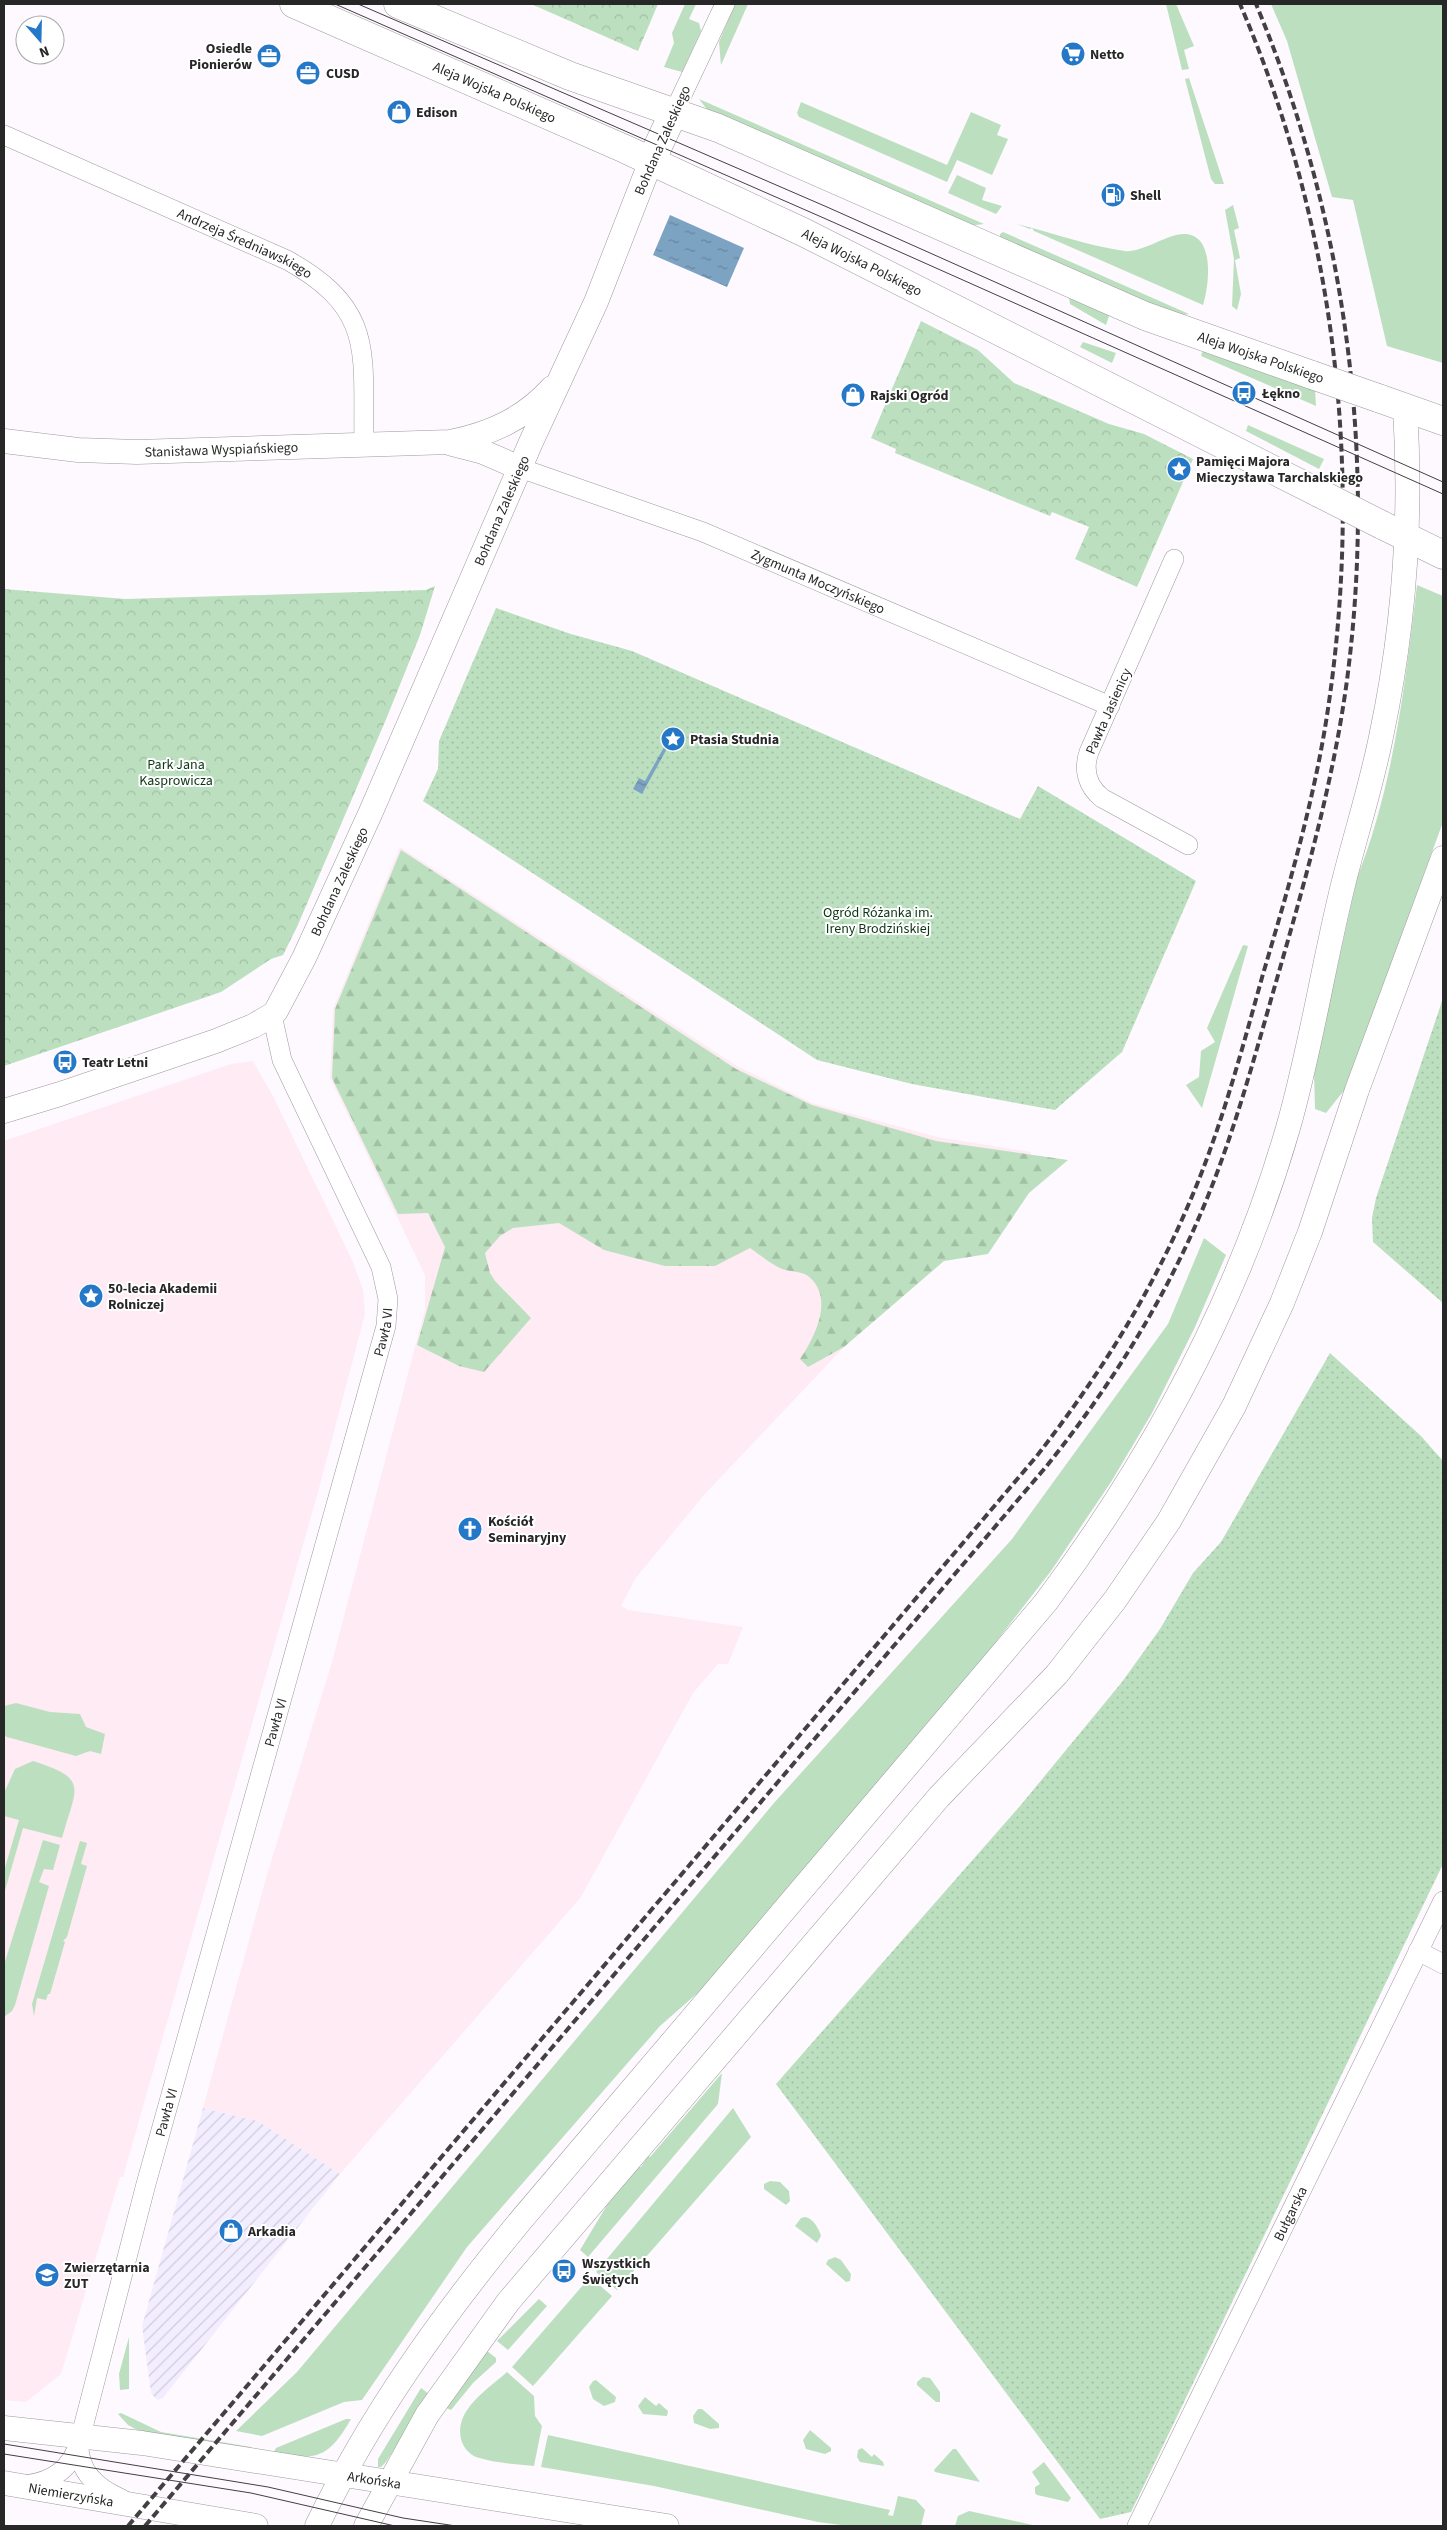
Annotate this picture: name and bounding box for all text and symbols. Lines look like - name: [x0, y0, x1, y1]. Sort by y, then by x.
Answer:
- north arrow: [15, 15, 65, 65]
- place label: Osiedle Pionierów: [189, 39, 252, 75]
- text: N: [36, 40, 52, 62]
- supermarket icon: Netto: [1060, 41, 1086, 67]
- office icon: Osiedle Pionierów: [256, 43, 282, 69]
- place label: Netto: [1090, 45, 1125, 65]
- street label: Aleja Wojska Polskiego: [430, 57, 559, 129]
- office icon: CUSD: [295, 60, 321, 86]
- place label: CUSD: [326, 64, 360, 84]
- street label: Bohdana Zaleskiego: [630, 82, 696, 198]
- shop icon: Edison: [386, 99, 412, 125]
- place label: Edison: [416, 103, 457, 123]
- fuel station icon: Shell: [1100, 182, 1126, 208]
- place label: Shell: [1130, 186, 1161, 206]
- street label: Andrzeja Średniawskiego: [174, 204, 316, 284]
- street label: Aleja Wojska Polskiego: [798, 224, 925, 302]
- street label: Aleja Wojska Polskiego: [1195, 327, 1326, 389]
- bus stop icon: Łękno: [1231, 380, 1257, 406]
- shop icon: Rajski Ogród: [840, 382, 866, 408]
- place label: Łękno: [1261, 384, 1300, 404]
- place label: Rajski Ogród: [870, 386, 949, 406]
- street label: Stanisława Wyspiańskiego: [144, 438, 299, 463]
- place label: Pamięci Majora Mieczysława Tarchalskiego: [1196, 452, 1363, 488]
- street label: Bohdana Zaleskiego: [470, 453, 535, 569]
- place icon: Pamięci Majora Mieczysława Tarchalskiego: [1166, 456, 1192, 482]
- street label: Zygmunta Moczyńskiego: [748, 545, 888, 620]
- street label: Pawła Jasienicy: [1081, 665, 1137, 758]
- place icon: Ptasia Studnia: [660, 726, 686, 752]
- place label: Ptasia Studnia: [690, 730, 779, 750]
- park label: Park Jana Kasprowicza: [139, 755, 213, 791]
- street label: Bohdana Zaleskiego: [306, 824, 374, 940]
- park label: Ogród Różanka im. Ireny Brodzińskiej: [823, 903, 933, 939]
- bus stop icon: Teatr Letni: [52, 1049, 78, 1075]
- place label: Teatr Letni: [82, 1053, 148, 1073]
- place label: 50-lecia Akademii Rolniczej: [108, 1279, 217, 1315]
- place icon: 50-lecia Akademii Rolniczej: [78, 1283, 104, 1309]
- street label: Pawła VI: [369, 1307, 398, 1359]
- place label: Kościół Seminaryjny: [488, 1512, 567, 1548]
- church icon: Kościół Seminaryjny: [457, 1516, 483, 1542]
- street label: Pawła VI: [260, 1696, 292, 1749]
- street label: Pawła VI: [151, 2086, 183, 2139]
- street label: Bułgarska: [1269, 2183, 1313, 2245]
- shop icon: Arkadia: [218, 2218, 244, 2244]
- place label: Arkadia: [247, 2222, 296, 2242]
- place label: Wszystkich Świętych: [582, 2254, 651, 2290]
- place label: Zwierzętarnia ZUT: [64, 2258, 150, 2294]
- bus stop icon: Wszystkich Świętych: [551, 2258, 577, 2284]
- school or university icon: Zwierzętarnia ZUT: [34, 2262, 60, 2288]
- street label: Arkońska: [346, 2467, 402, 2495]
- street label: Niemierzyńska: [27, 2478, 115, 2513]

